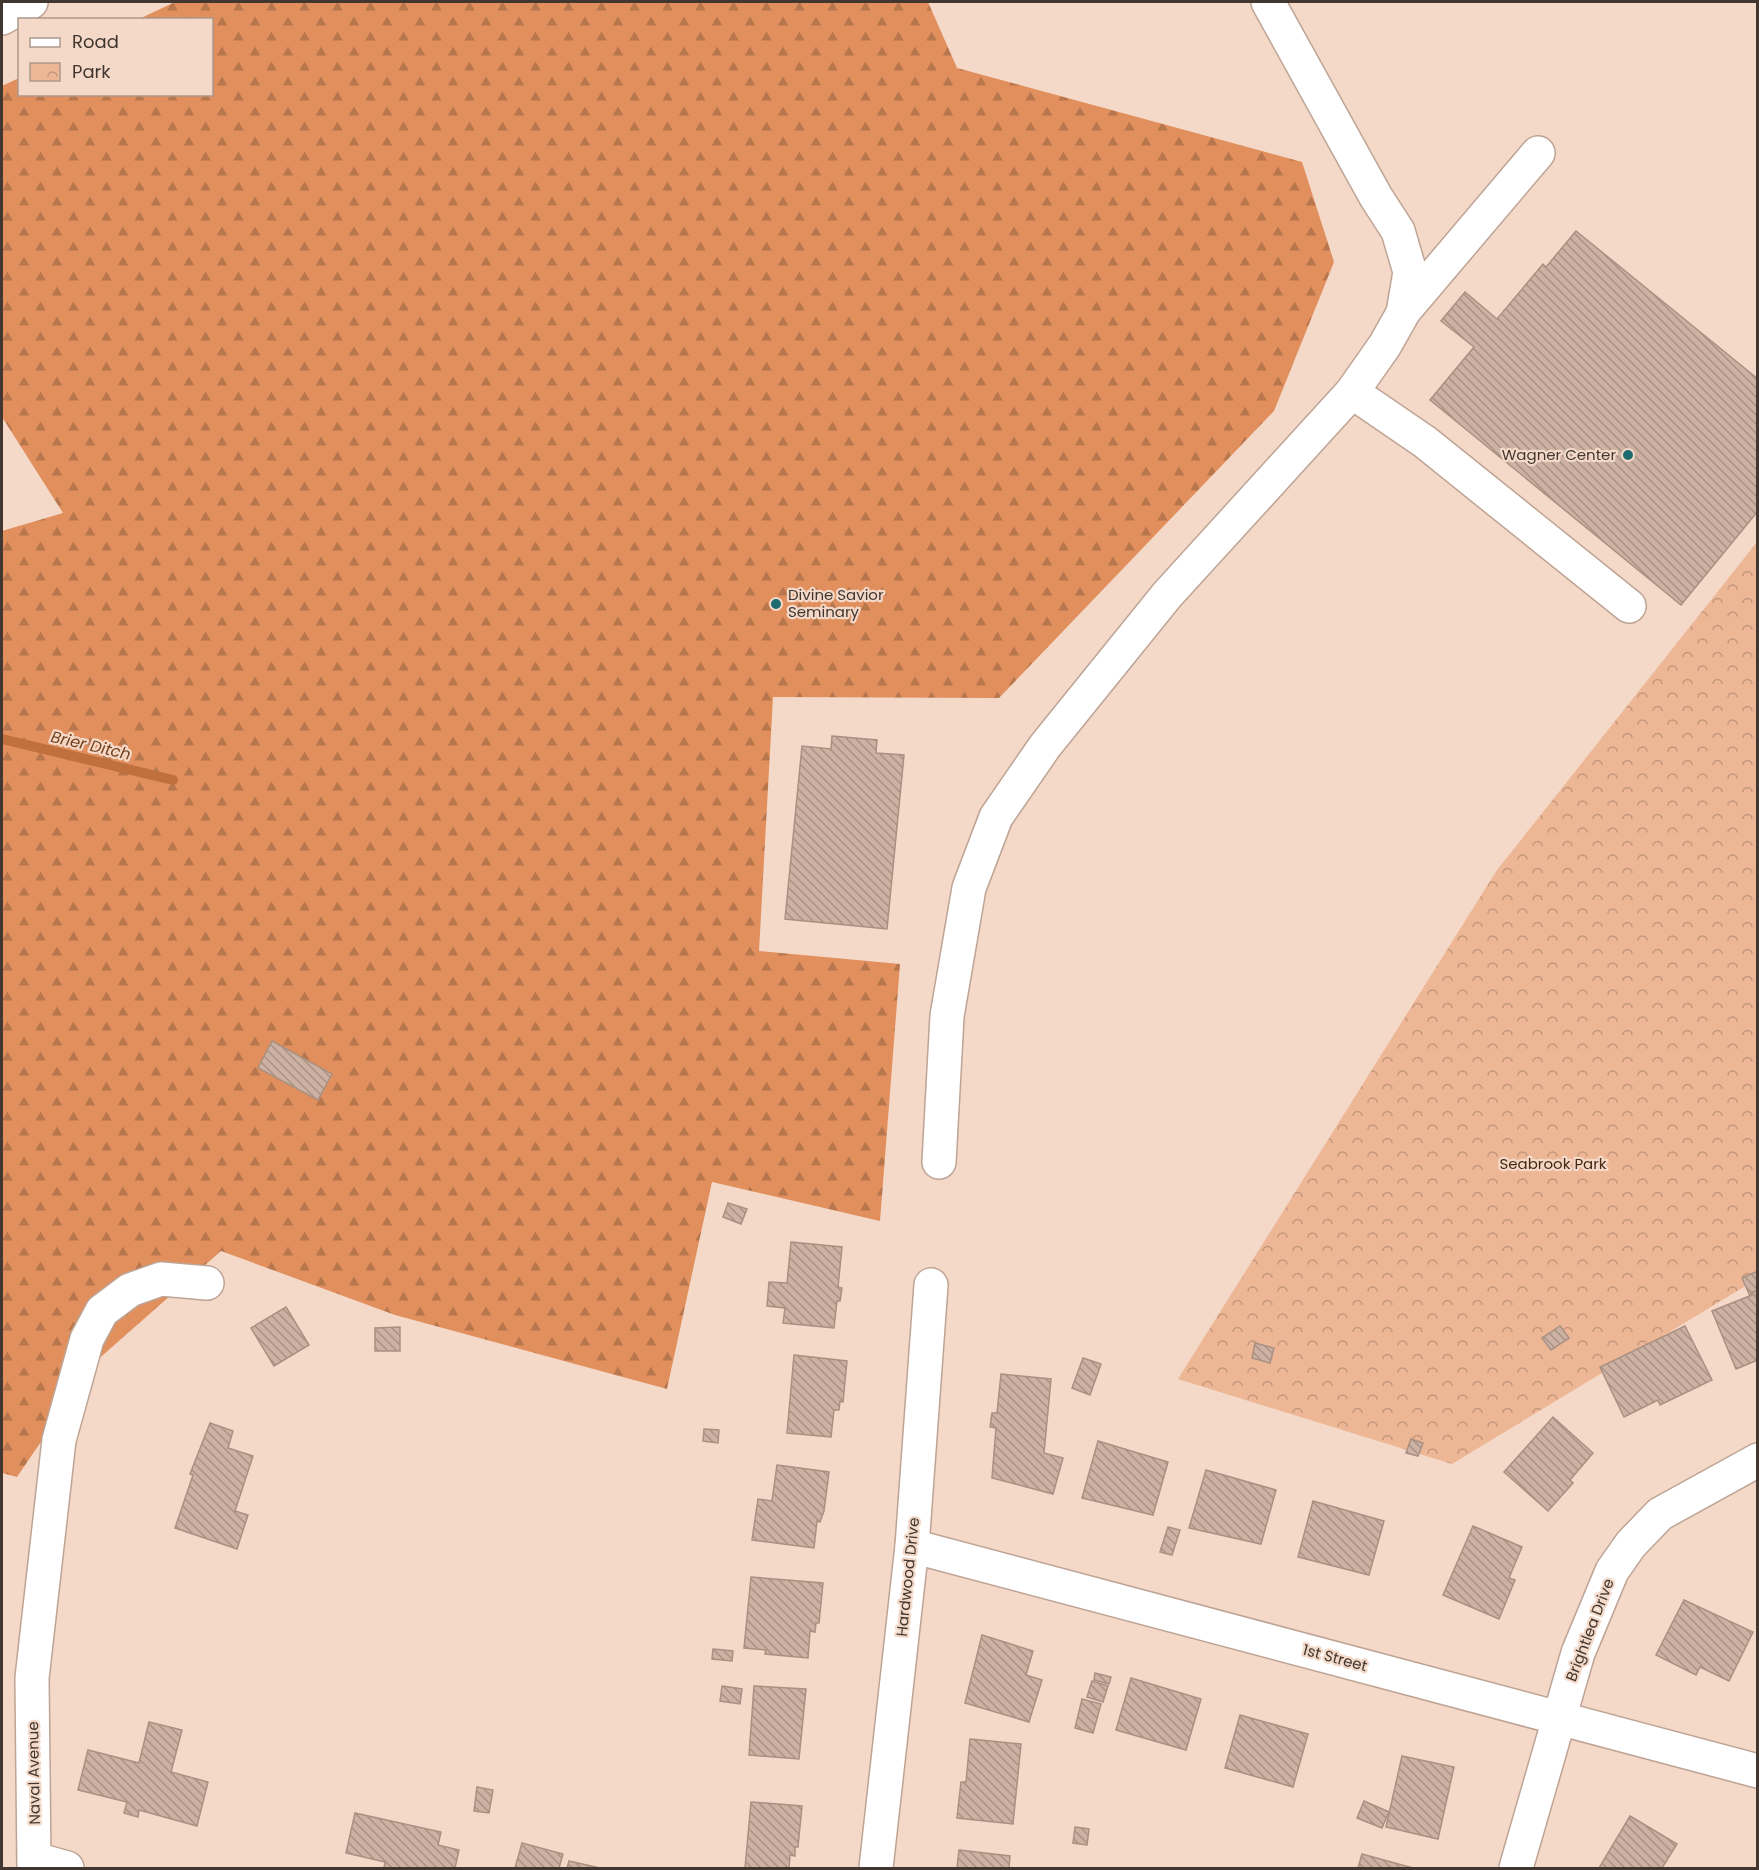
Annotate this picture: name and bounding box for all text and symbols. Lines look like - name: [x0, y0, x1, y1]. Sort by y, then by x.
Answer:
- legend: [18, 18, 213, 96]
- text: Road: [72, 29, 119, 54]
- text: Park: [72, 59, 111, 84]
- place label: Wagner Center: [1502, 444, 1616, 465]
- marker: Wagner Center: [1621, 448, 1635, 462]
- place label: Divine Savior Seminary: [788, 584, 884, 622]
- marker: Divine Savior Seminary: [769, 597, 783, 611]
- water label: Brier Ditch: [49, 725, 133, 766]
- park label: Seabrook Park: [1499, 1153, 1607, 1174]
- street label: Hardwood Drive: [891, 1516, 924, 1637]
- street label: Brightlea Drive: [1560, 1575, 1619, 1684]
- street label: 1st Street: [1301, 1639, 1370, 1676]
- street label: Naval Avenue: [22, 1721, 45, 1825]

